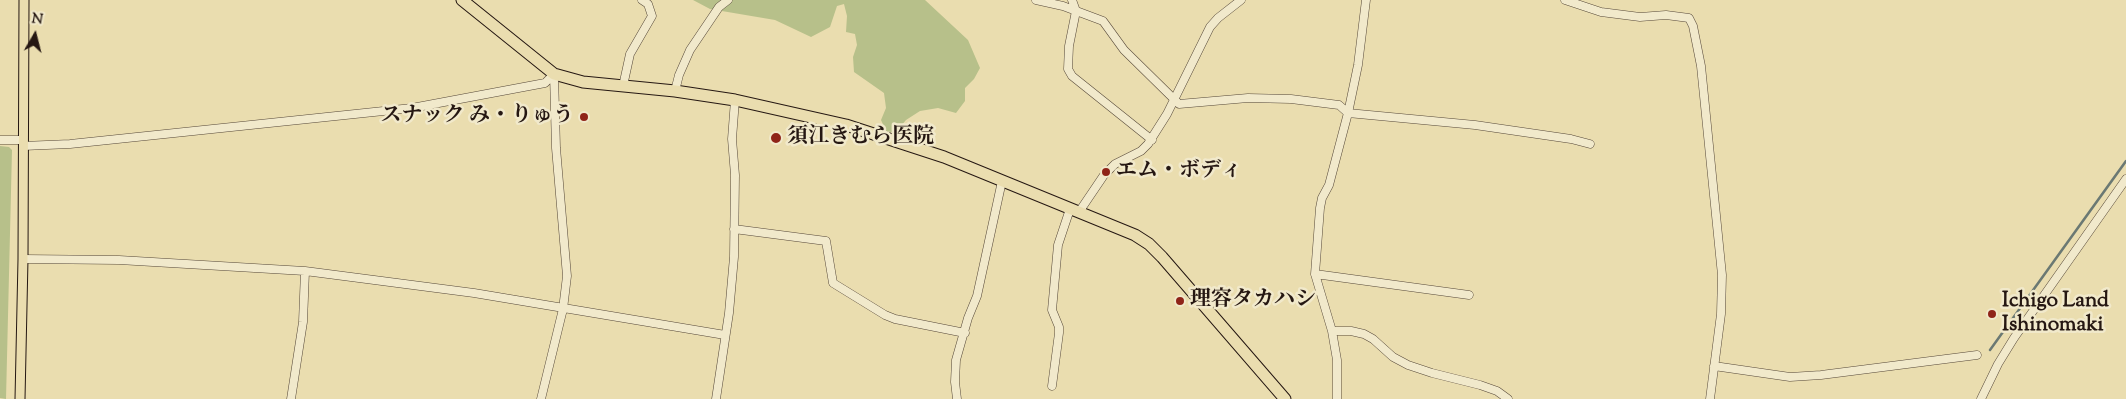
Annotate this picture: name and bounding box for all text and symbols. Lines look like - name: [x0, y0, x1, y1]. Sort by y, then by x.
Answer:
- text: N: [30, 9, 44, 31]
- north arrow: [10, 10, 60, 60]
- place label: スナック み・りゅう: [381, 104, 574, 130]
- marker: スナック み・りゅう: [578, 111, 590, 123]
- place label: 須江きむら医院: [787, 125, 934, 151]
- marker: 須江きむら医院: [769, 131, 783, 145]
- place label: エム・ボディ: [1116, 159, 1242, 185]
- marker: エム・ボディ: [1100, 166, 1112, 178]
- place label: 理容タカハシ: [1190, 288, 1316, 314]
- place label: Ichigo Land Ishinomaki: [2002, 289, 2109, 339]
- marker: 理容タカハシ: [1174, 295, 1186, 307]
- marker: Ichigo Land Ishinomaki: [1986, 308, 1998, 320]

